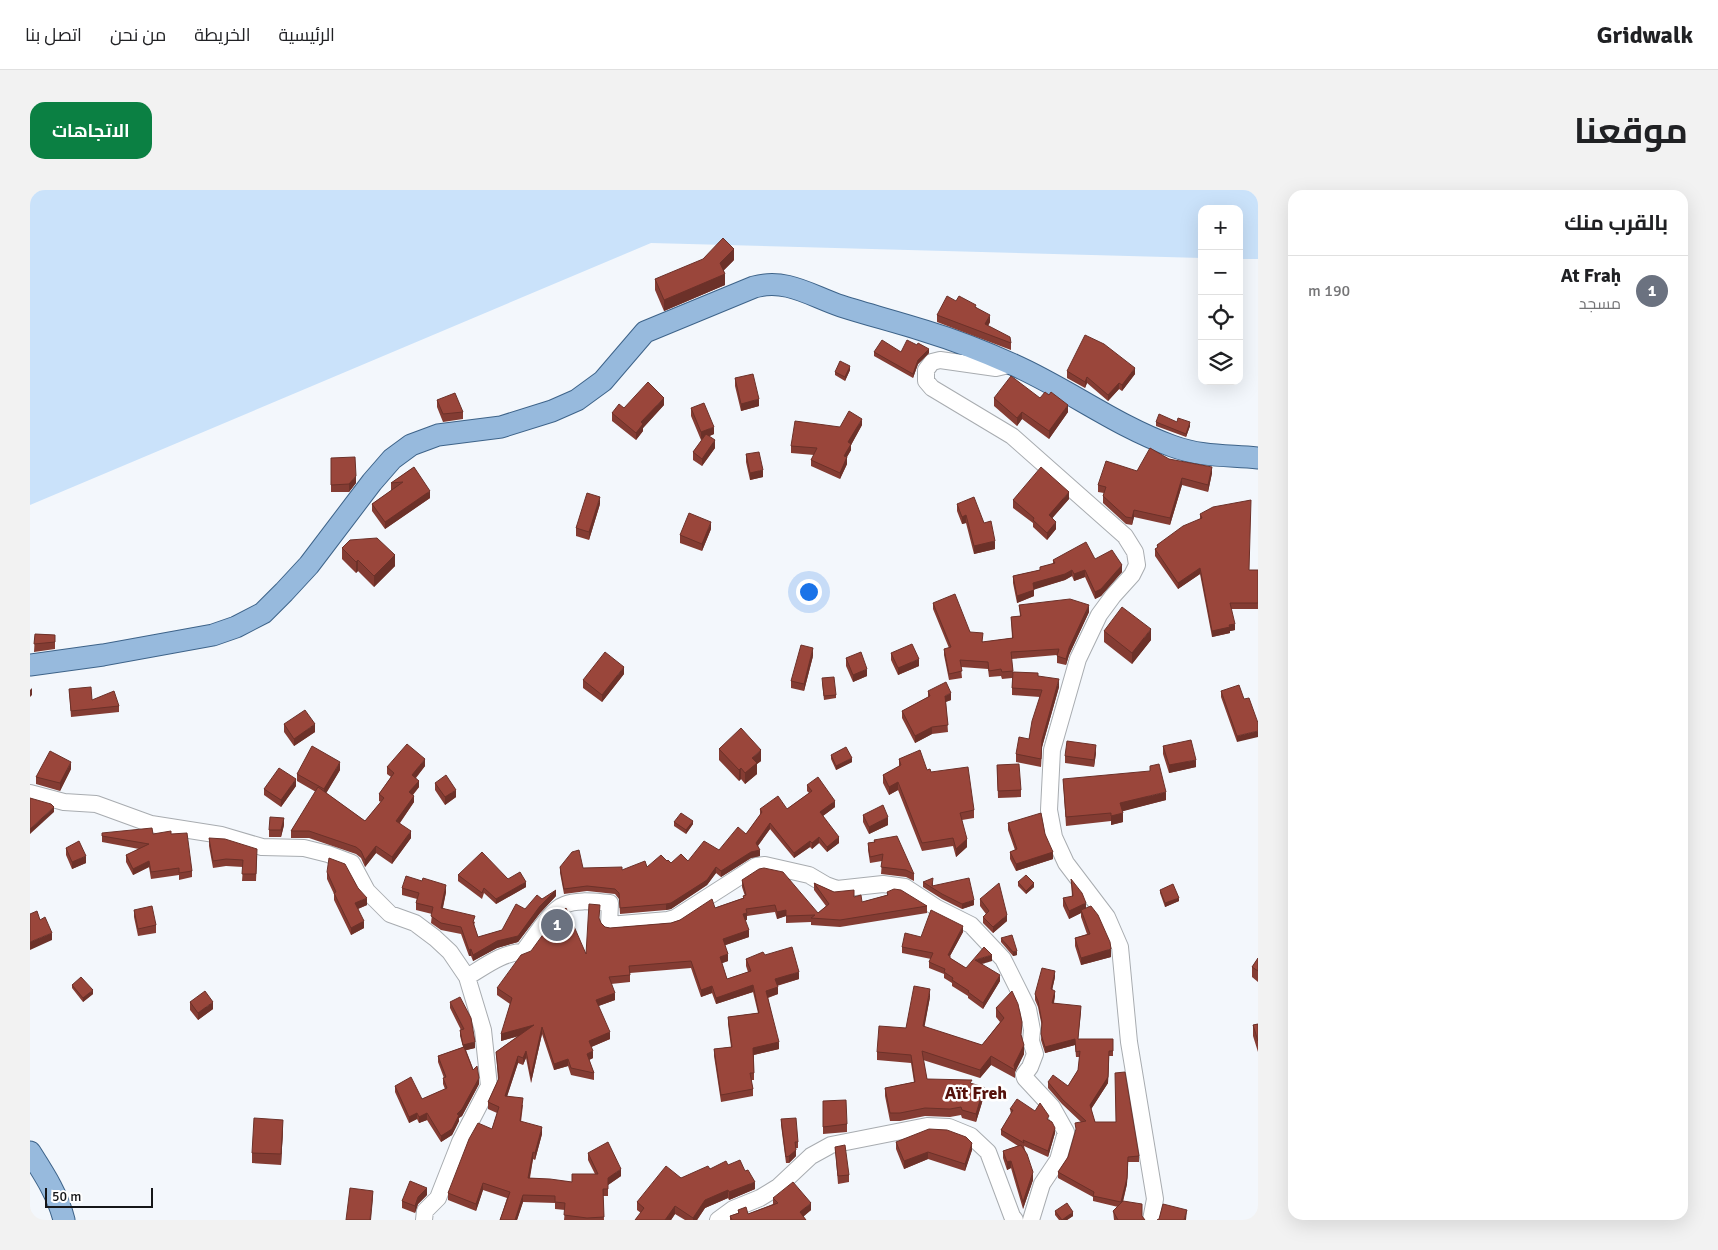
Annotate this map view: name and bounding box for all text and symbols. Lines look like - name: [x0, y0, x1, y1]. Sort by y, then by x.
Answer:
- text: Gridwalk: [1597, 20, 1693, 50]
- text: اتصل بنا: [25, 24, 82, 46]
- text: من نحن: [110, 24, 166, 46]
- text: الخريطة: [194, 24, 250, 46]
- text: الرئيسية: [278, 24, 335, 46]
- button: الاتجاهات: [30, 102, 152, 159]
- text: موقعنا: [1574, 110, 1688, 153]
- map controls: [1198, 205, 1243, 385]
- button: +: [1198, 205, 1243, 250]
- text: بالقرب منك: [1564, 210, 1668, 236]
- button: −: [1198, 250, 1243, 295]
- text: At Fraḥ: [1561, 264, 1621, 288]
- text: 190 m: [1308, 281, 1350, 301]
- text: 1: [1648, 281, 1656, 301]
- text: مسجد: [1579, 294, 1621, 314]
- button: locate: [1198, 295, 1243, 340]
- button: layers: [1198, 340, 1243, 385]
- your location: [796, 579, 822, 605]
- pin: 1: [541, 906, 573, 944]
- district label: Aït Freh: [945, 1082, 1007, 1104]
- scale bar: [45, 1185, 152, 1208]
- text: 50 m: [52, 1188, 81, 1205]

